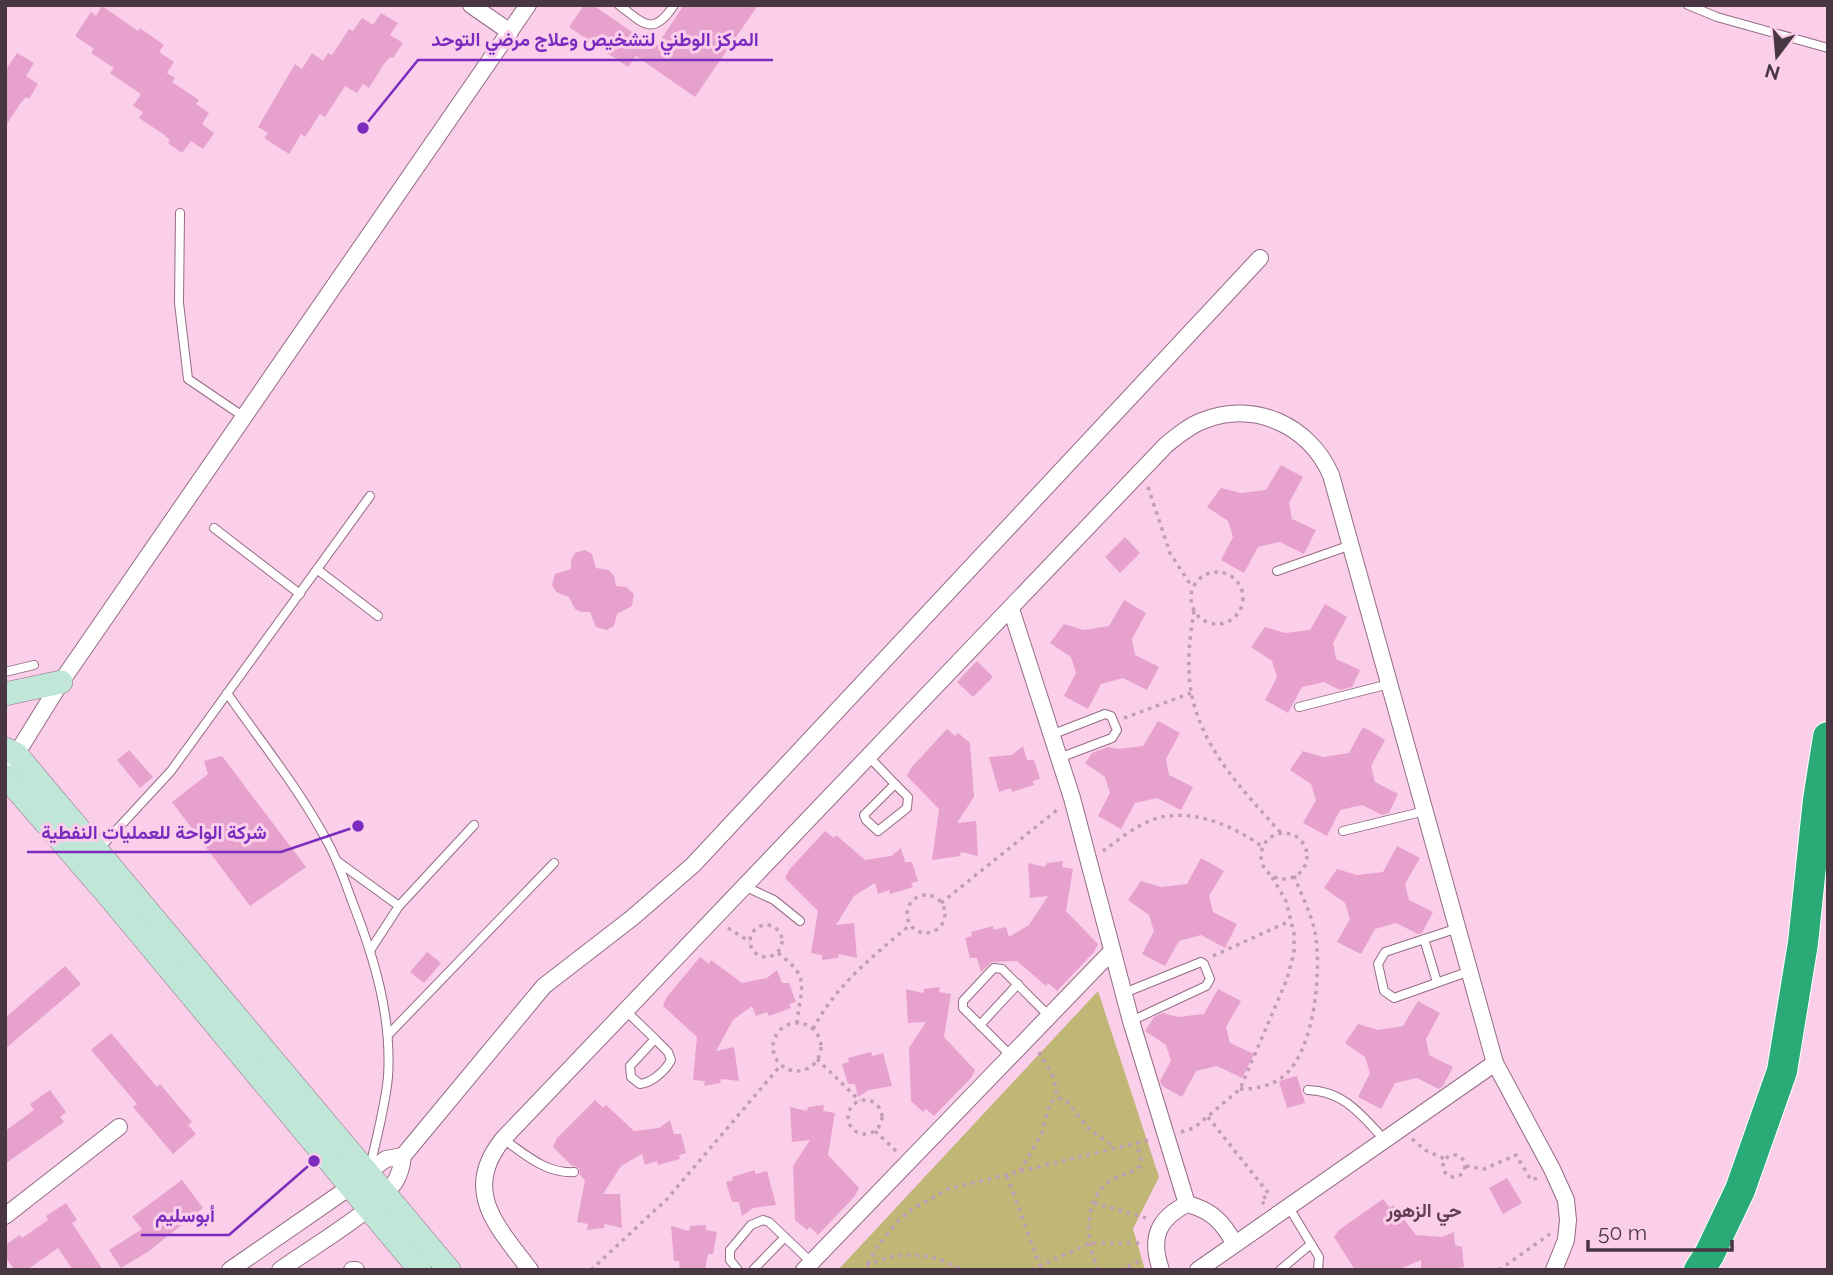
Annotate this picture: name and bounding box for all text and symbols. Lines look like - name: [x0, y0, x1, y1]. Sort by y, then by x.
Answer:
- callout: المركز الوطني لتشخيص وعلاج مرضي التوحد: [418, 20, 773, 60]
- north arrow: [1742, 21, 1812, 91]
- text: المركز الوطني لتشخيص وعلاج مرضي التوحد: [431, 28, 759, 56]
- text: N: [1762, 60, 1782, 85]
- callout: شركة الواحة للعمليات النفطية: [27, 812, 281, 852]
- text: شركة الواحة للعمليات النفطية: [41, 821, 267, 845]
- callout: أبوسليم: [141, 1195, 229, 1235]
- district label: حي الزهور: [1385, 1199, 1462, 1227]
- text: أبوسليم: [155, 1204, 215, 1228]
- scale bar: [1588, 1208, 1731, 1252]
- text: 50 m: [1598, 1220, 1647, 1245]

